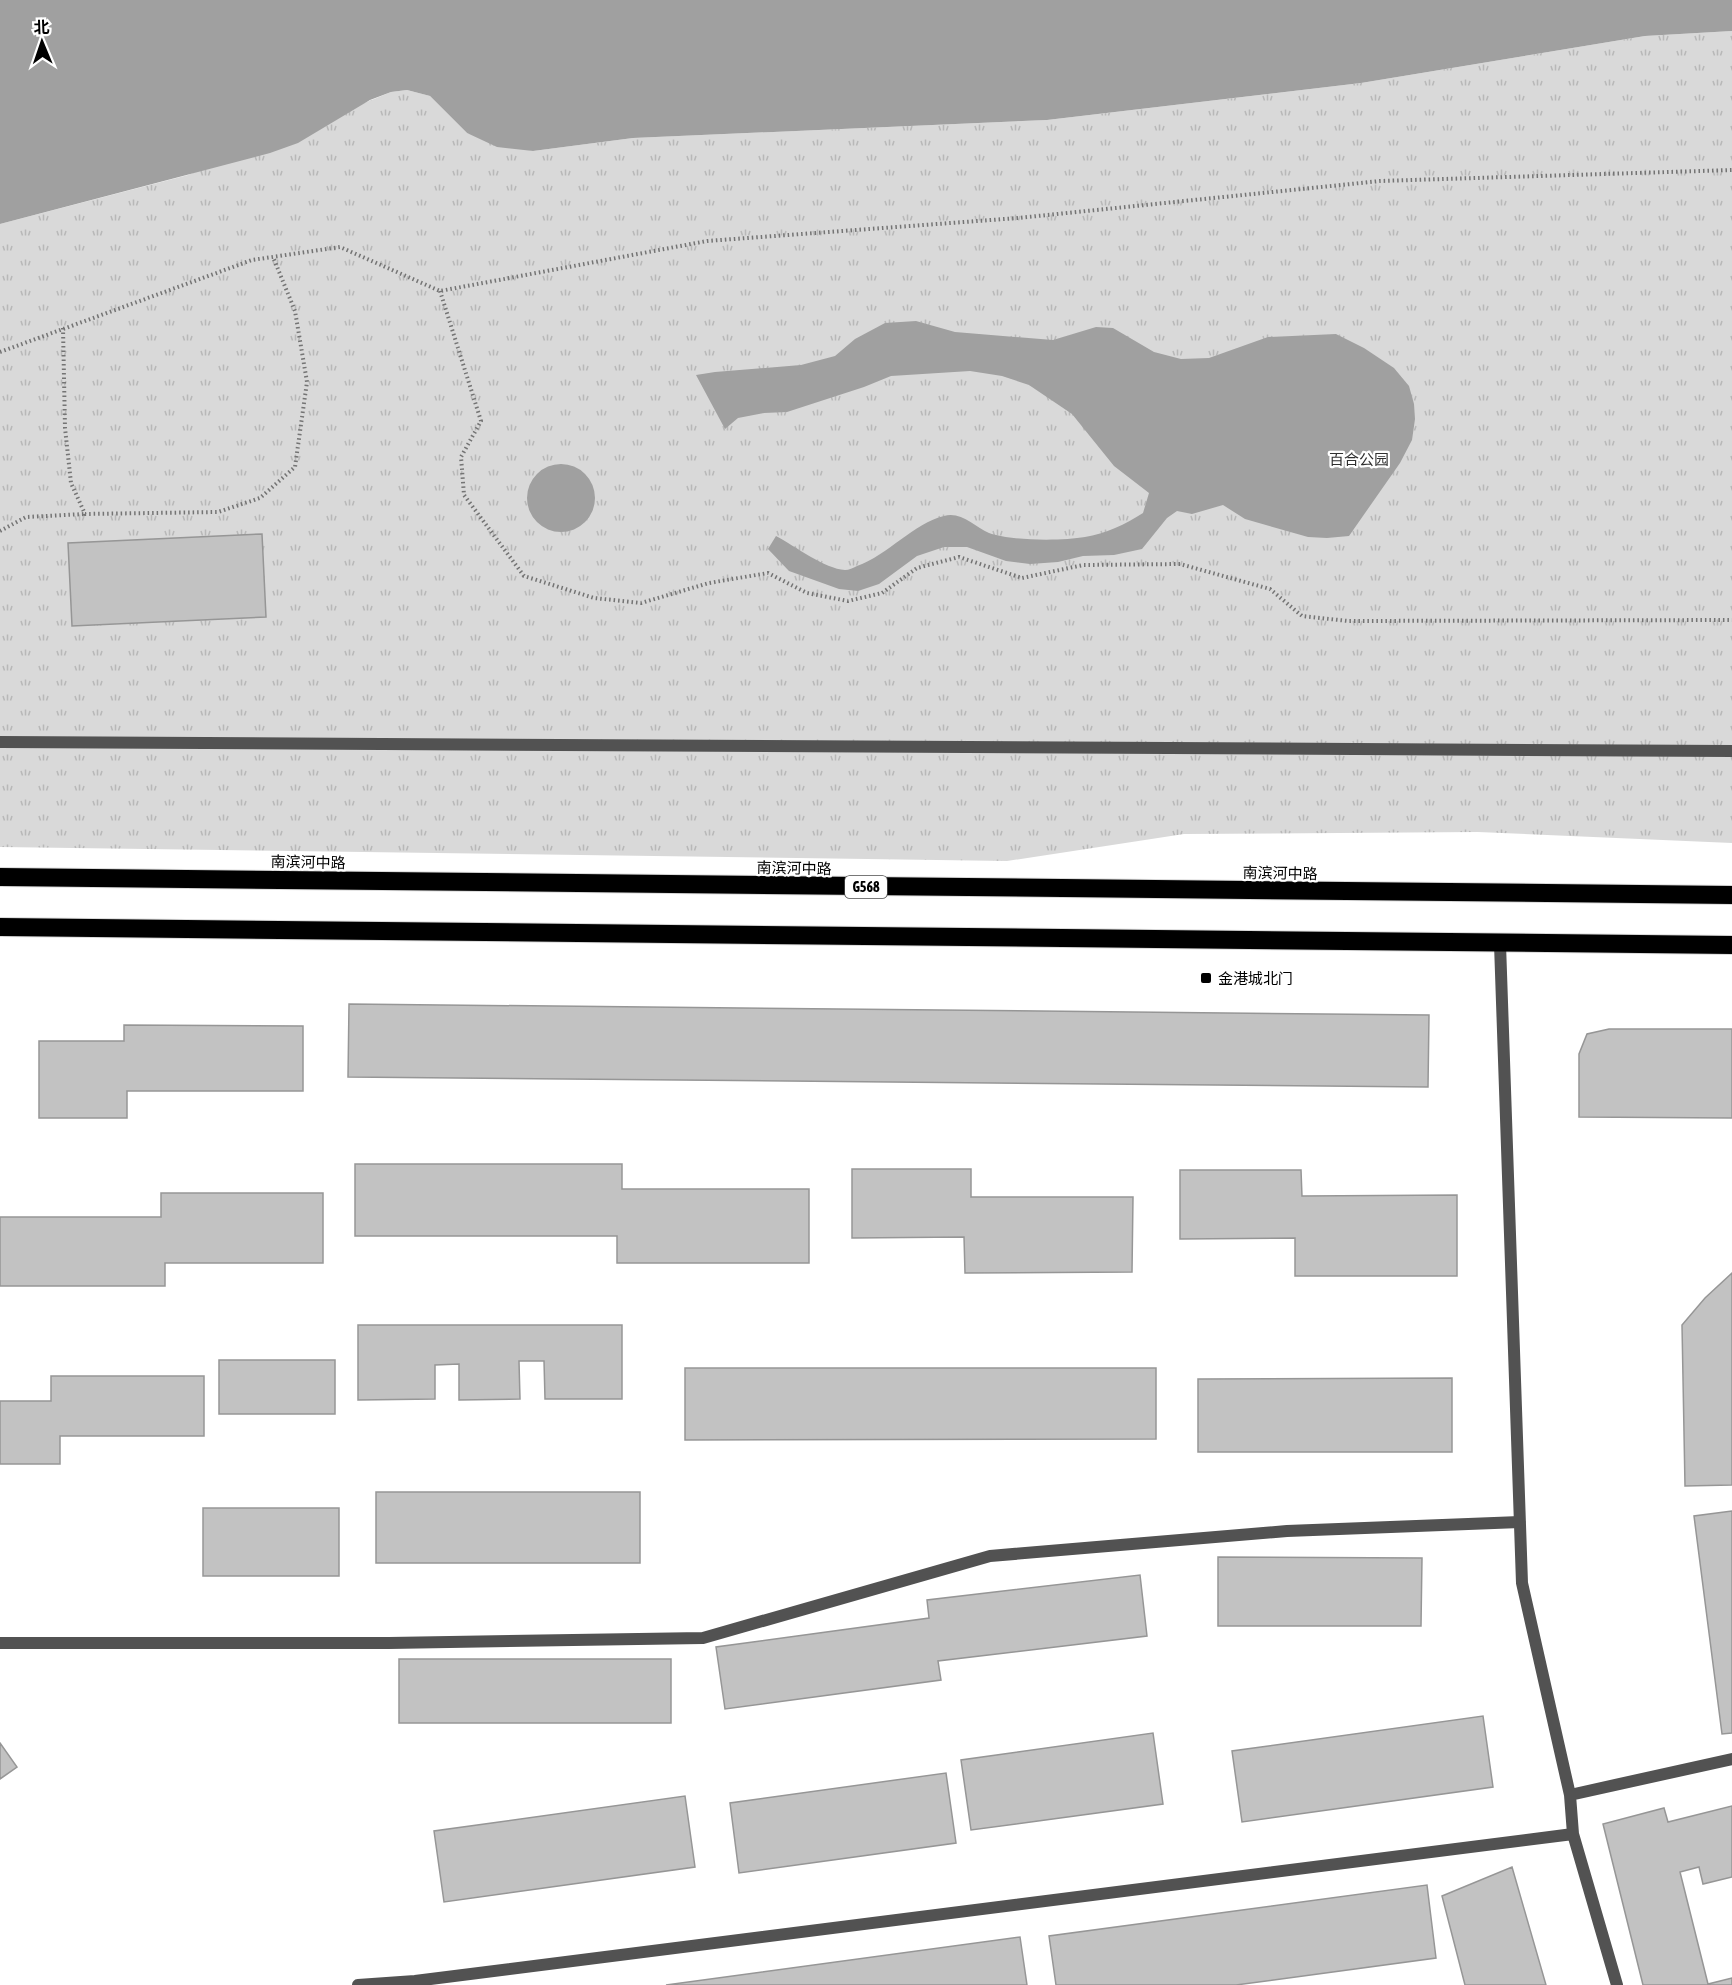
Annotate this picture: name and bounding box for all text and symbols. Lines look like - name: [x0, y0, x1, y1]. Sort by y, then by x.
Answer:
- north arrow: [12, 12, 72, 72]
- text: 北: [33, 18, 50, 36]
- park label: 百合公园: [1329, 451, 1389, 468]
- street label: 南滨河中路: [270, 853, 346, 871]
- street label: 南滨河中路: [756, 859, 832, 877]
- street label: 南滨河中路: [1242, 864, 1318, 882]
- road number: G568: [845, 876, 887, 898]
- place label: 金港城北门: [1218, 970, 1293, 987]
- marker: 金港城北门: [1199, 971, 1213, 985]

